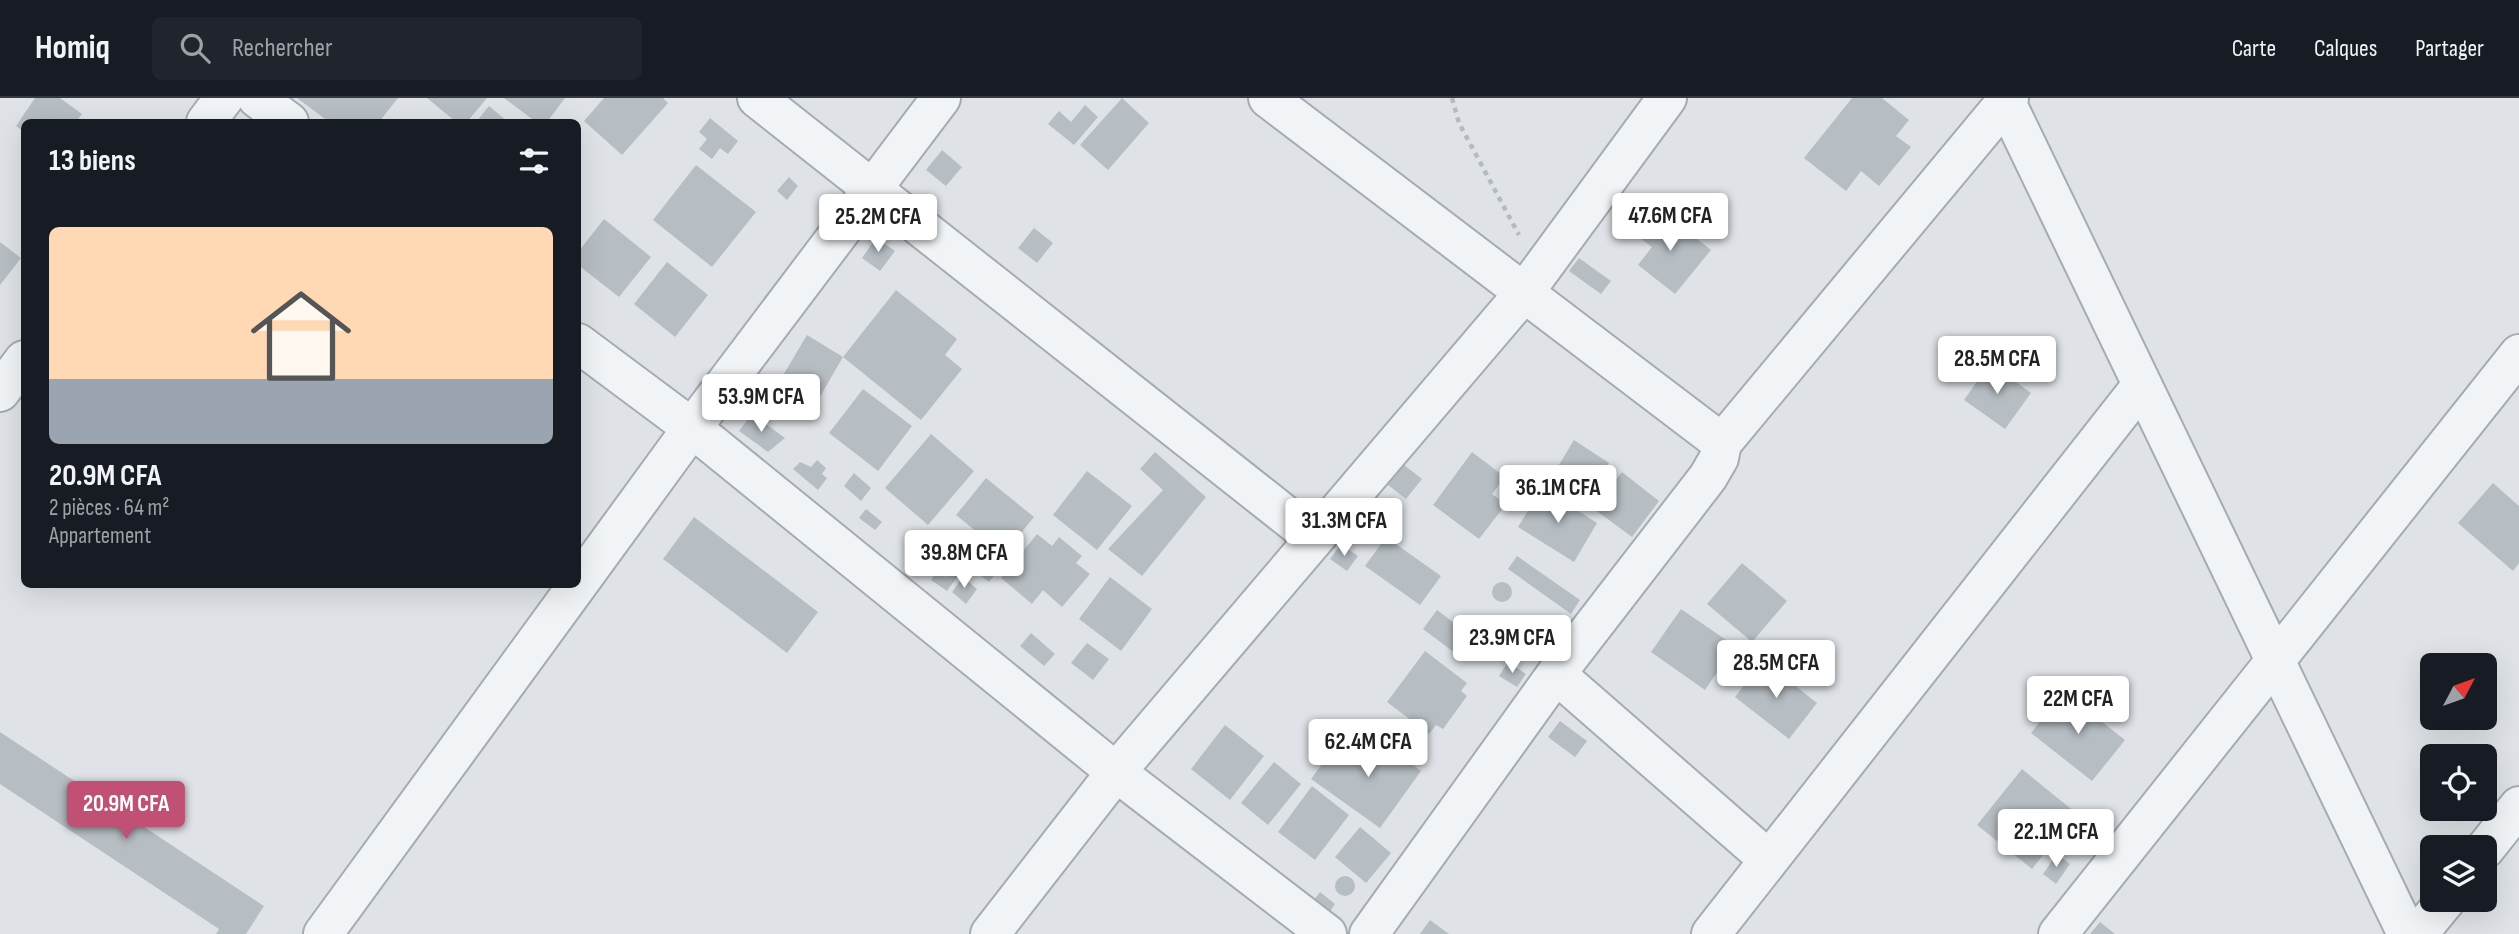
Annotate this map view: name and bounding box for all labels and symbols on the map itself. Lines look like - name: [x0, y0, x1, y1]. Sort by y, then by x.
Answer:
- pin: 25.2M CFA: [798, 194, 958, 254]
- pin: 47.6M CFA: [1590, 194, 1750, 253]
- pin: 28.5M CFA: [1917, 336, 2077, 396]
- pin: 53.9M CFA: [681, 374, 841, 434]
- pin: 36.1M CFA: [1478, 466, 1638, 525]
- pin: 31.3M CFA: [1264, 498, 1424, 558]
- pin: 39.8M CFA: [884, 531, 1044, 590]
- pin: 23.9M CFA: [1432, 616, 1592, 675]
- pin: 28.5M CFA: [1696, 640, 1856, 700]
- north arrow: [2420, 653, 2497, 730]
- pin: 22M CFA: [2013, 676, 2143, 736]
- pin: 62.4M CFA: [1288, 720, 1448, 779]
- pin: 20.9M CFA: [46, 782, 206, 841]
- pin: 22.1M CFA: [1976, 810, 2136, 869]

